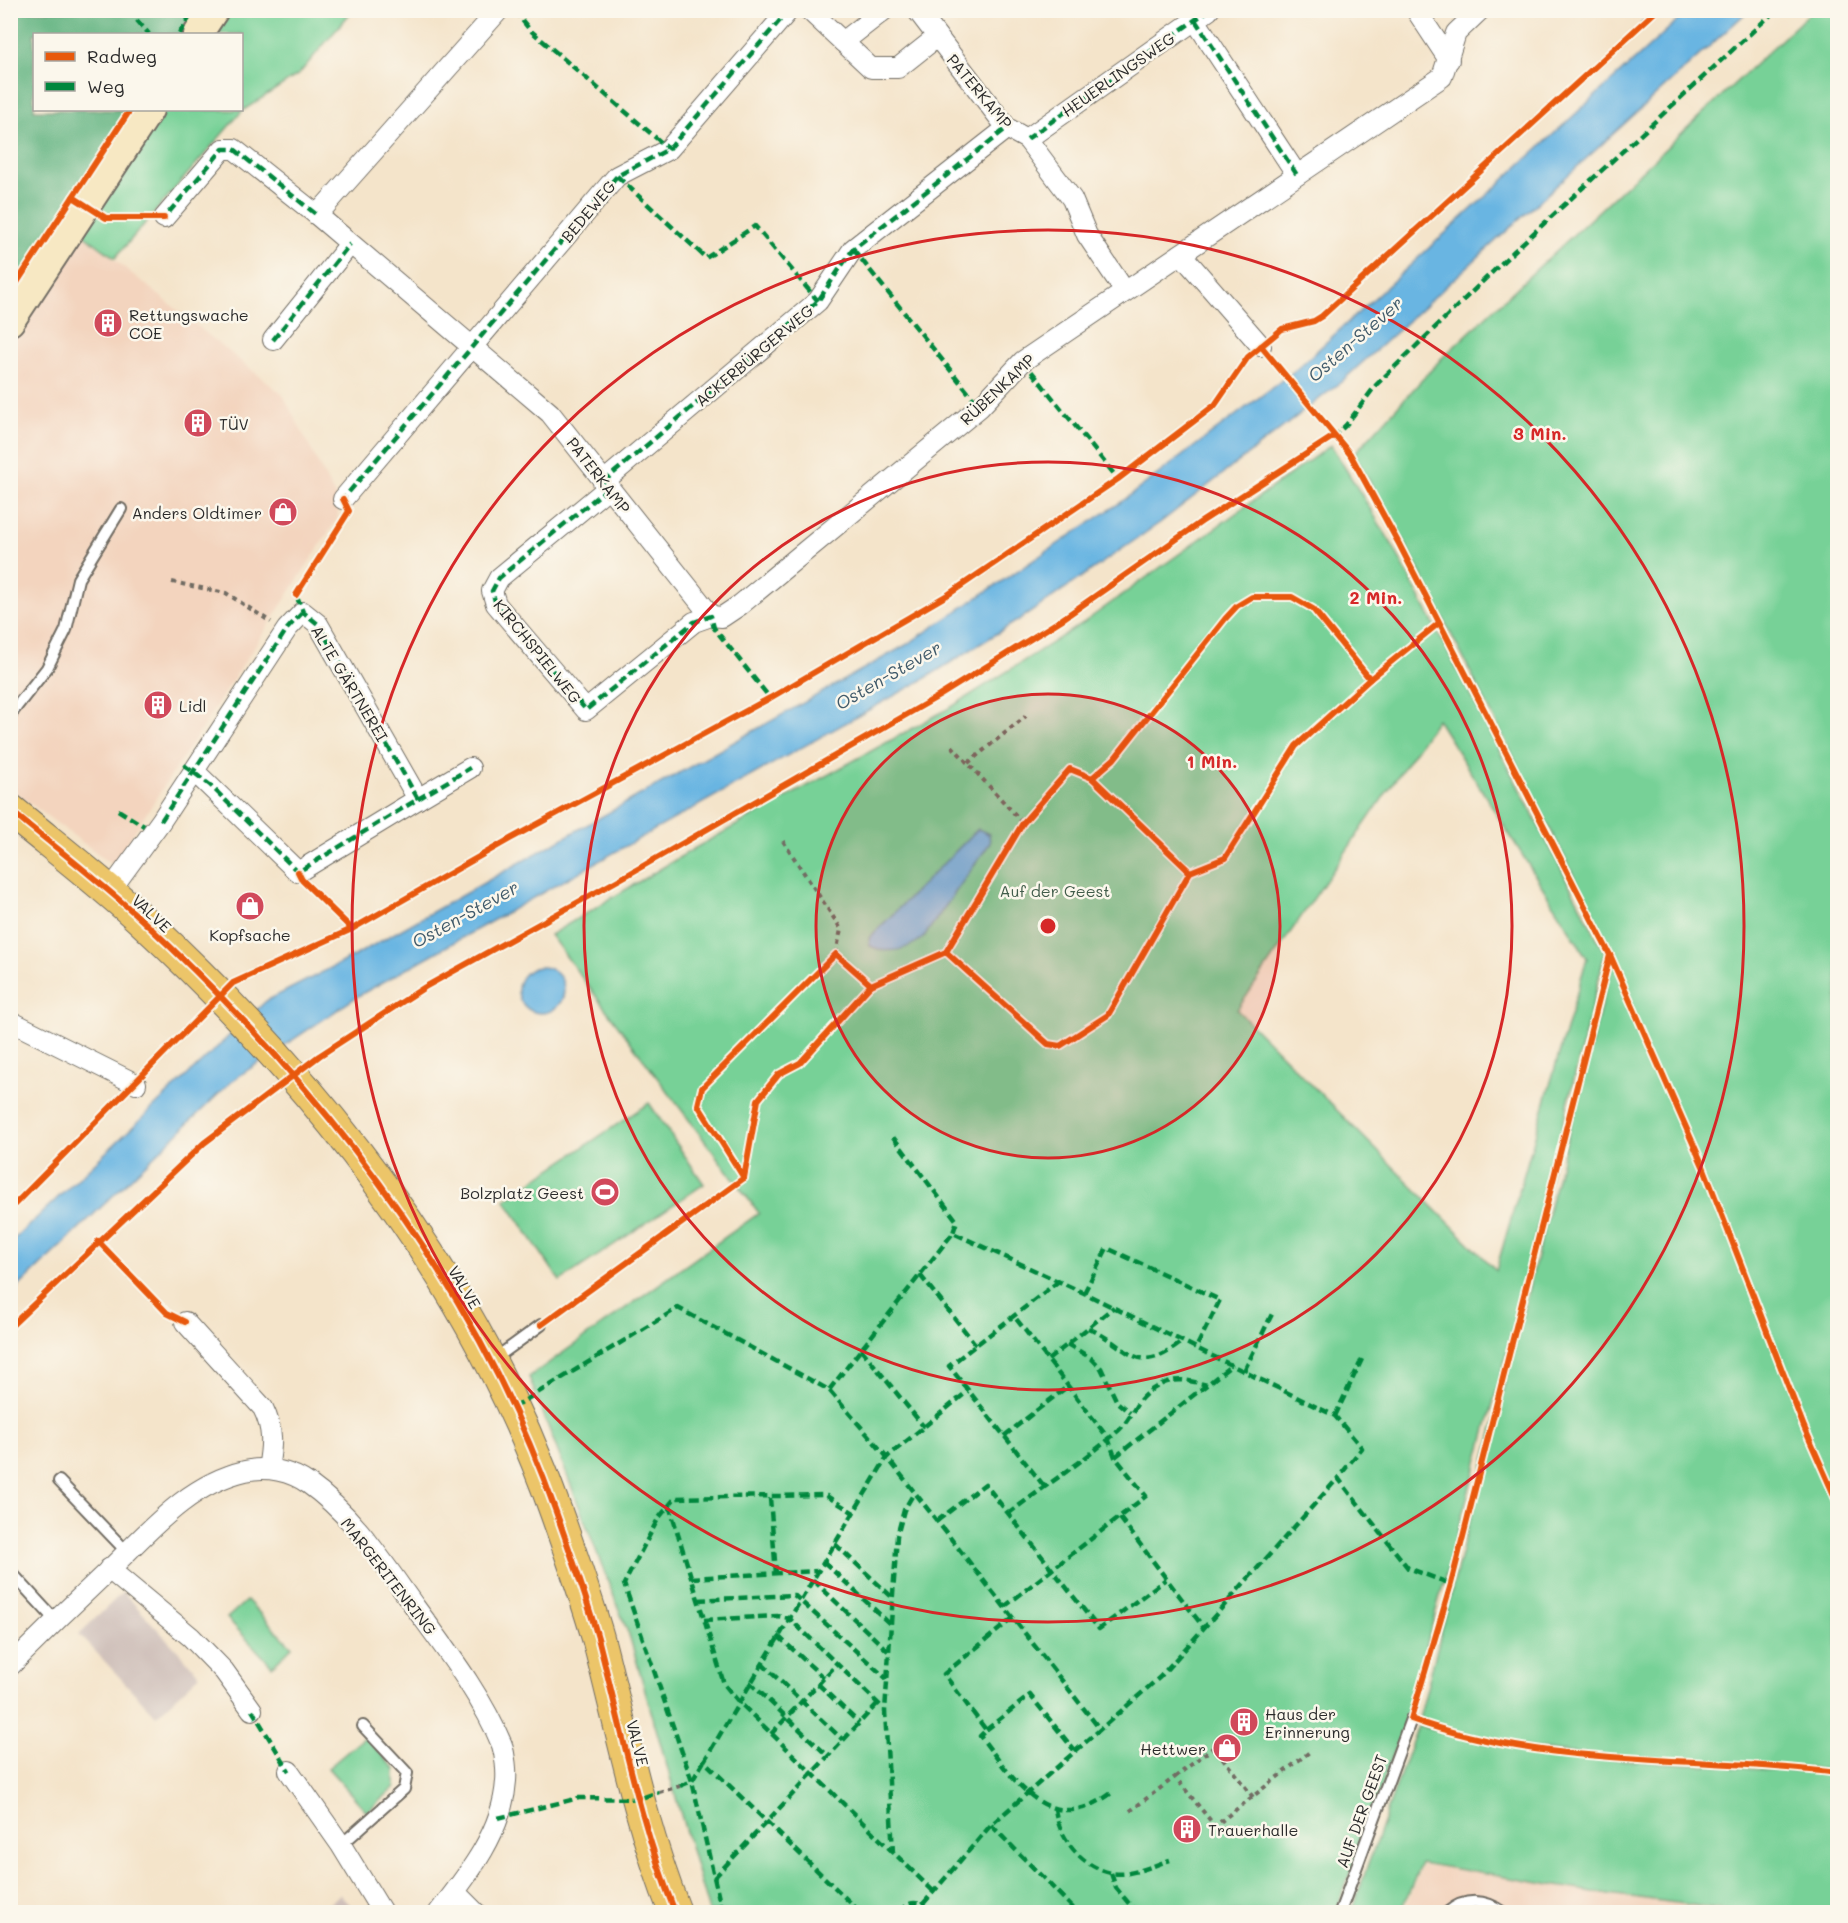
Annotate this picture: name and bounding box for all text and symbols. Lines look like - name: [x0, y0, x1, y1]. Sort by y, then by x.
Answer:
- street label: HEUERLINGSWEG: [1057, 27, 1179, 121]
- legend: [33, 33, 243, 111]
- text: Radweg: [87, 44, 157, 68]
- street label: PATERKAMP: [943, 49, 1018, 133]
- text: Weg: [87, 74, 124, 98]
- street label: BEDEWEG: [556, 176, 620, 246]
- water label: Osten-Stever: [1302, 291, 1408, 387]
- street label: ACKERBÜRGERWEG: [691, 299, 818, 411]
- place label: Rettungswache COE: [129, 304, 249, 343]
- building icon: Rettungswache COE: [92, 307, 124, 339]
- street label: RÜBENKAMP: [955, 349, 1039, 429]
- building icon: TÜV: [182, 407, 214, 439]
- place label: TÜV: [219, 413, 249, 434]
- text: 3 Min.: [1513, 421, 1567, 445]
- street label: PATERKAMP: [563, 433, 635, 518]
- shop icon: Anders Oldtimer: [267, 496, 299, 528]
- place label: Anders Oldtimer: [132, 502, 262, 523]
- text: 2 Min.: [1349, 585, 1403, 609]
- street label: KIRCHSPIELWEG: [489, 595, 587, 708]
- street label: ALTE GÄRTNEREI: [307, 621, 393, 745]
- water label: Osten-Stever: [831, 635, 945, 715]
- building icon: Lidl: [142, 689, 174, 721]
- place label: Lidl: [179, 695, 206, 716]
- text: 1 Min.: [1187, 749, 1237, 773]
- water label: Osten-Stever: [407, 875, 523, 953]
- park label: Auf der Geest: [1000, 880, 1110, 901]
- street label: VALVE: [128, 889, 176, 937]
- shop icon: Kopfsache: [234, 890, 266, 922]
- centre of rings: [1038, 916, 1058, 936]
- place label: Kopfsache: [209, 924, 291, 945]
- sports icon: Bolzplatz Geest: [589, 1176, 621, 1208]
- place label: Bolzplatz Geest: [460, 1182, 584, 1203]
- street label: VALVE: [444, 1262, 486, 1312]
- street label: MARGERITENRING: [337, 1513, 441, 1639]
- place label: Haus der Erinnerung: [1265, 1703, 1350, 1742]
- building icon: Haus der Erinnerung: [1228, 1706, 1260, 1738]
- street label: VALVE: [622, 1718, 654, 1768]
- shop icon: Hettwer: [1211, 1732, 1243, 1764]
- place label: Hettwer: [1140, 1738, 1206, 1759]
- street label: AUF DER GEEST: [1331, 1751, 1391, 1871]
- building icon: Trauerhalle: [1171, 1813, 1203, 1845]
- place label: Trauerhalle: [1208, 1819, 1299, 1840]

